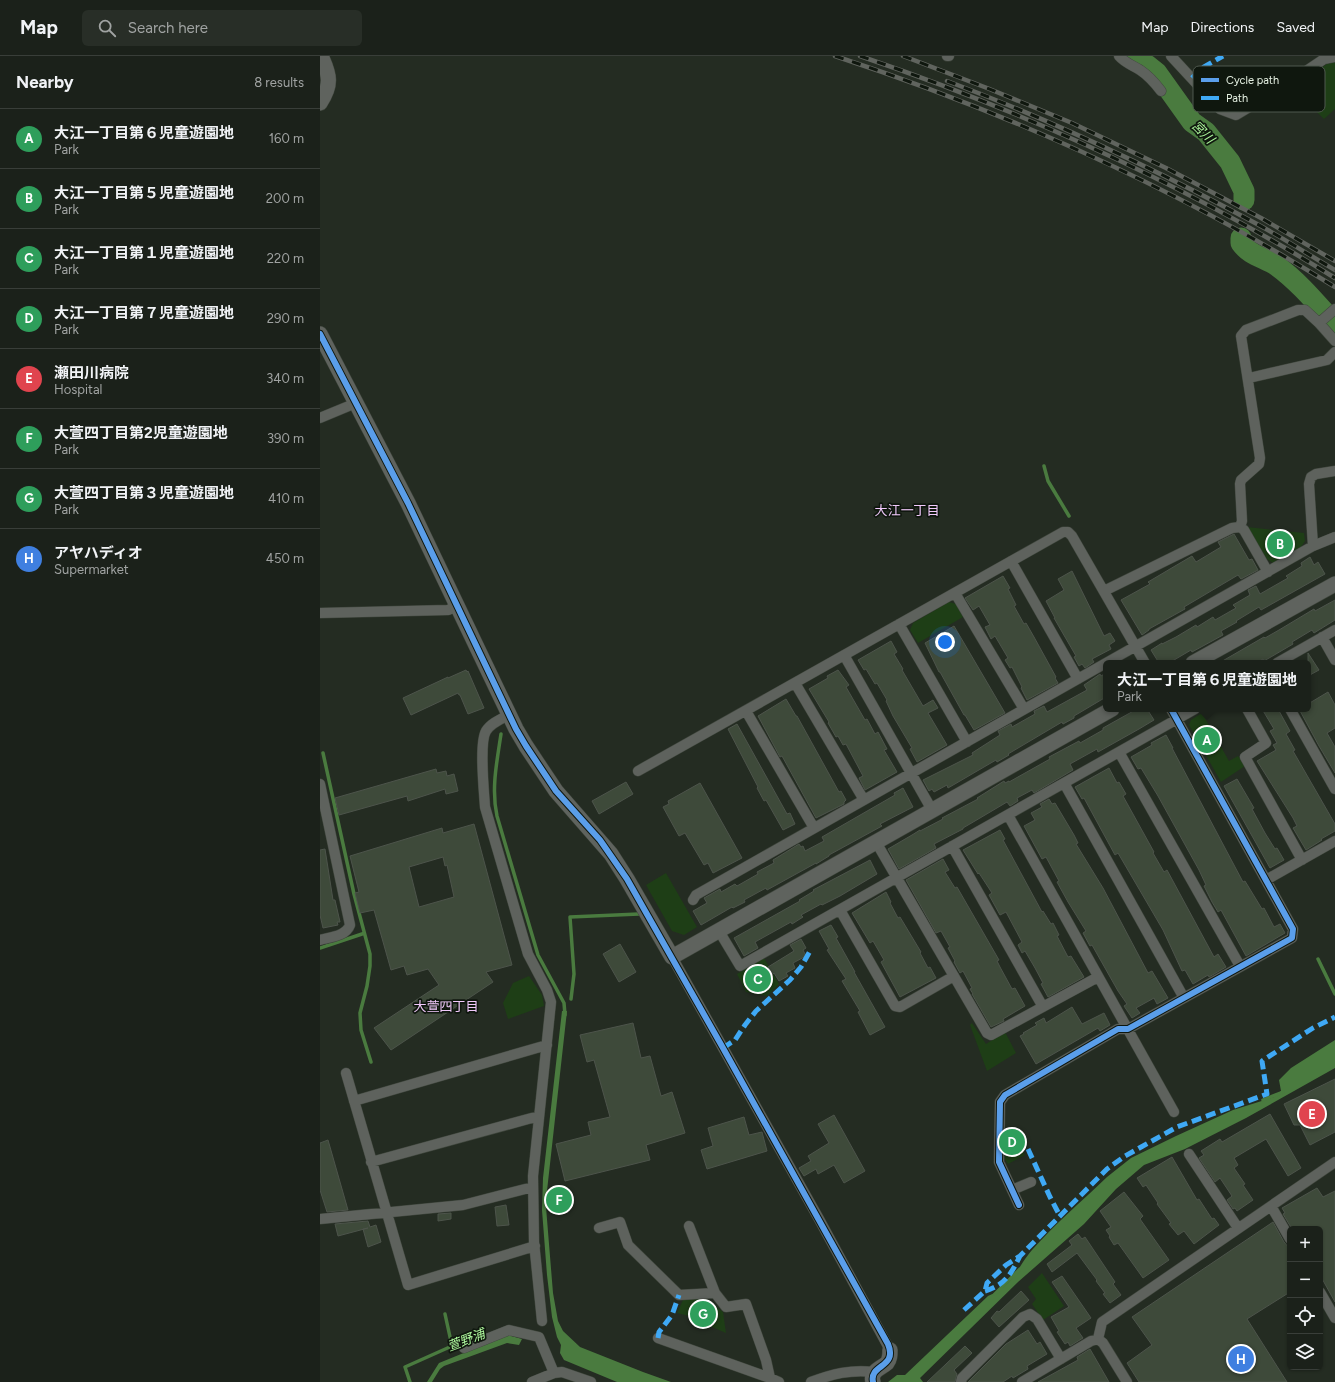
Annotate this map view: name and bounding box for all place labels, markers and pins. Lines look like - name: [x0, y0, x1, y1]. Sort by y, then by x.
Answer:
- pin: B: [1267, 529, 1293, 559]
- pin: A: [1194, 725, 1220, 755]
- pin: C: [745, 964, 771, 994]
- pin: E: [1299, 1099, 1325, 1129]
- pin: D: [999, 1127, 1025, 1157]
- pin: F: [546, 1185, 572, 1215]
- pin: G: [690, 1299, 716, 1329]
- pin: H: [1228, 1344, 1254, 1374]

